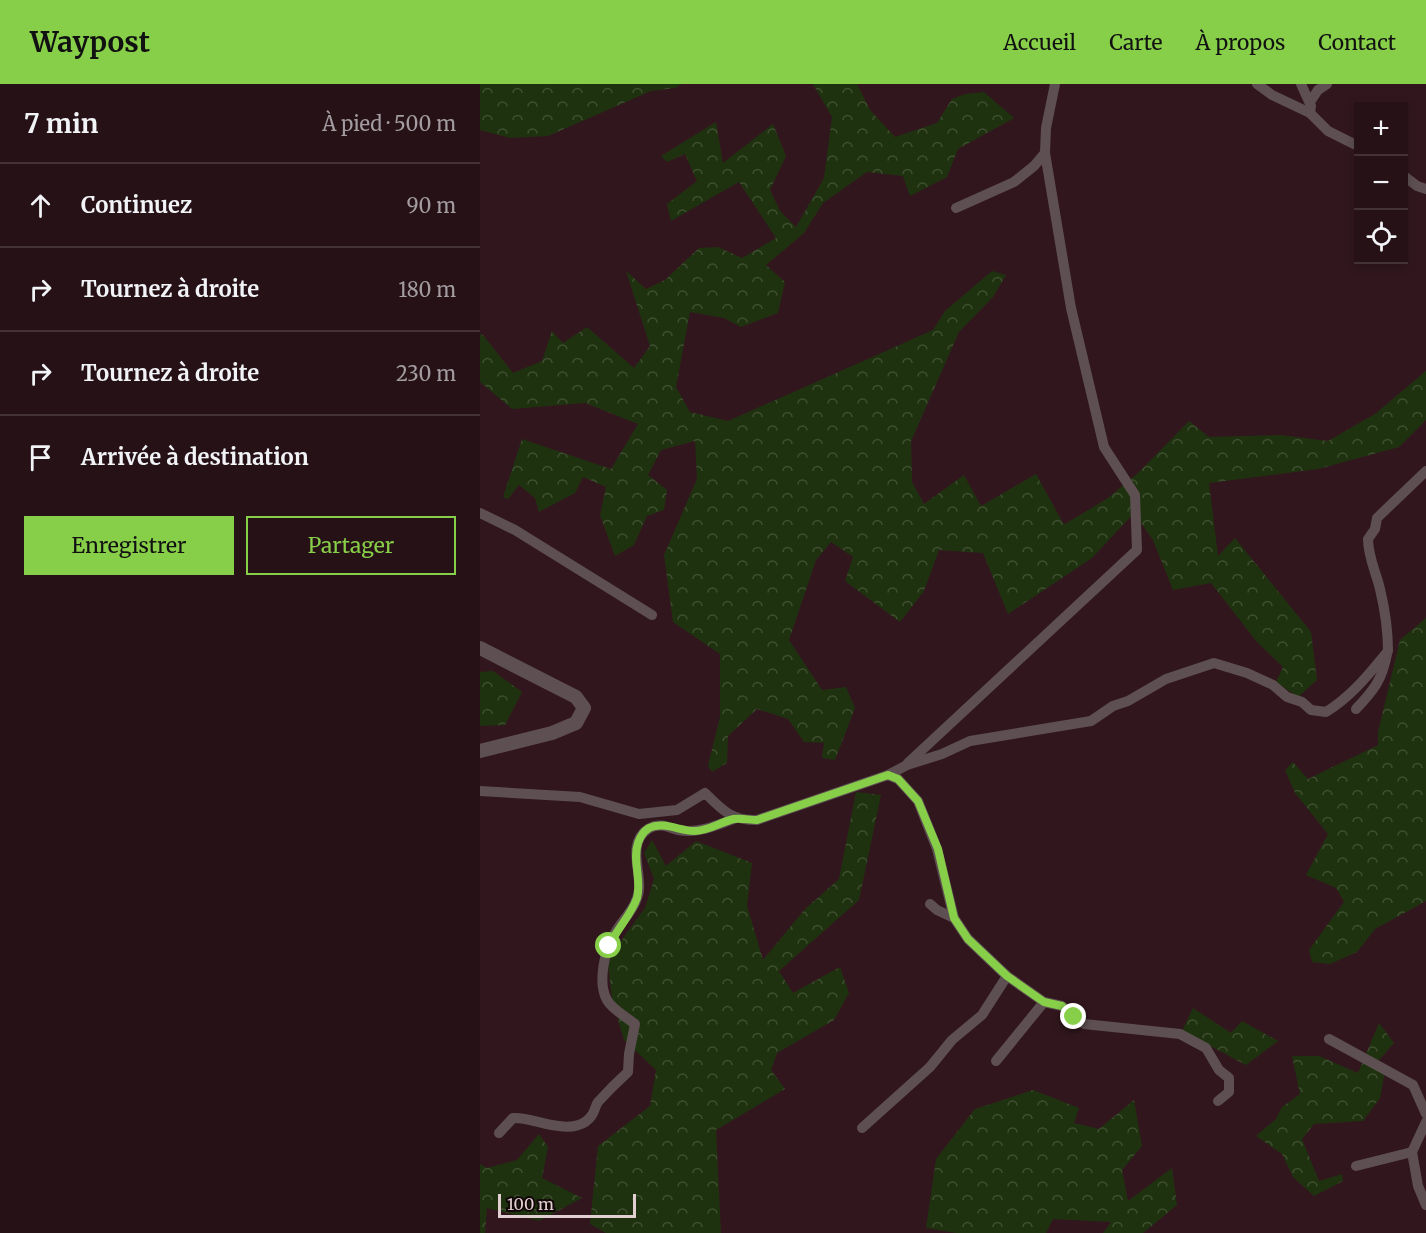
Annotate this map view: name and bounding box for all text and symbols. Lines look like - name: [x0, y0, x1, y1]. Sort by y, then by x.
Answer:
- text: Waypost: [30, 24, 150, 60]
- text: Accueil: [1003, 29, 1076, 56]
- text: Carte: [1109, 29, 1163, 56]
- text: À propos: [1196, 29, 1285, 56]
- text: Contact: [1318, 29, 1396, 56]
- map controls: [1354, 102, 1408, 264]
- button: +: [1354, 102, 1408, 156]
- text: 7 min: [24, 107, 98, 140]
- text: À pied · 500 m: [322, 111, 456, 136]
- button: −: [1354, 156, 1408, 210]
- icon: ahead: [24, 189, 57, 222]
- text: Continuez: [81, 191, 192, 219]
- text: 90 m: [406, 193, 456, 218]
- button: locate: [1354, 210, 1408, 264]
- icon: right: [24, 273, 57, 306]
- text: Tournez à droite: [81, 275, 259, 303]
- text: 180 m: [398, 277, 456, 302]
- icon: right: [24, 357, 57, 390]
- text: Tournez à droite: [81, 359, 259, 387]
- text: 230 m: [396, 361, 456, 386]
- icon: arrive: [24, 441, 57, 474]
- text: Arrivée à destination: [81, 443, 309, 471]
- button: Enregistrer: [24, 516, 234, 575]
- button: Partager: [246, 516, 456, 575]
- route start: [595, 932, 621, 958]
- route end: [1060, 1003, 1086, 1029]
- scale bar: [498, 1191, 636, 1218]
- text: 100 m: [507, 1194, 554, 1214]

